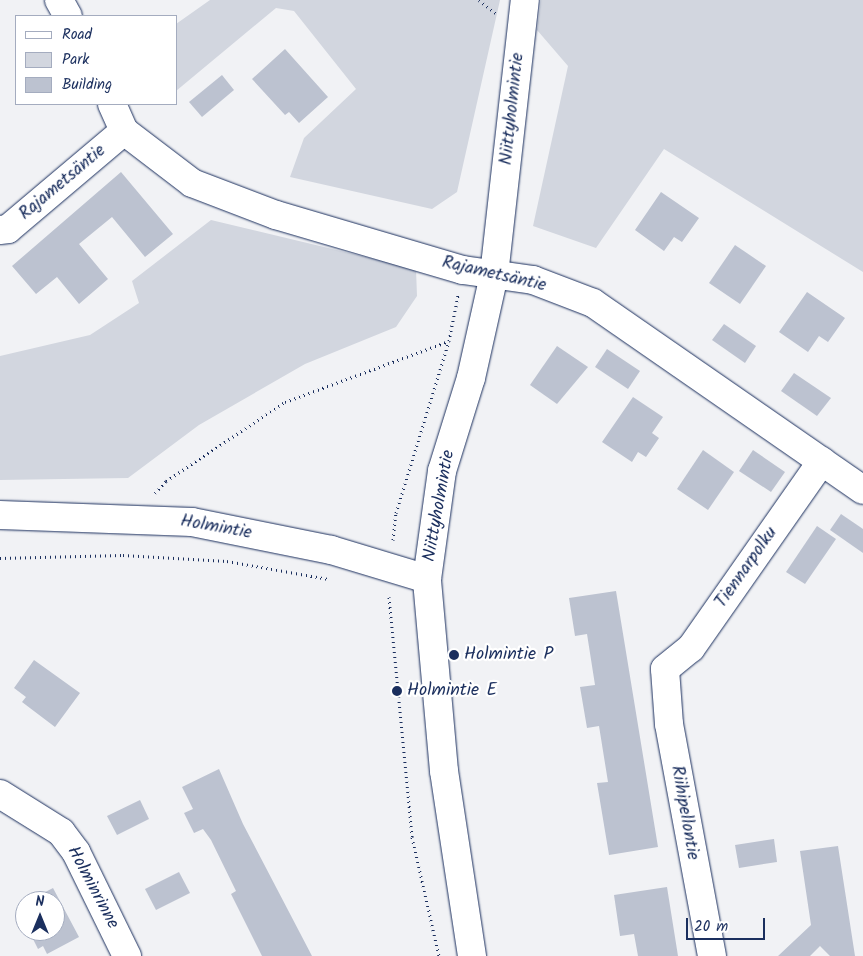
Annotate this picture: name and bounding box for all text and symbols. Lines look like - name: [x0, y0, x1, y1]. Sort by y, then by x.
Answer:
- legend: [15, 15, 178, 105]
- text: Road: [62, 23, 92, 47]
- text: Park: [62, 48, 89, 72]
- street label: Niittyholmintie: [496, 52, 530, 166]
- text: Building: [62, 73, 112, 97]
- street label: Rajametsäntie: [15, 141, 111, 225]
- street label: Rajametsäntie: [440, 253, 548, 297]
- street label: Niittyholmintie: [420, 449, 460, 563]
- street label: Holmintie: [179, 511, 253, 545]
- street label: Tiennarpolku: [711, 523, 783, 613]
- place label: Holmintie P: [464, 644, 553, 666]
- marker: Holmintie P: [448, 649, 460, 661]
- place label: Holmintie E: [407, 680, 497, 702]
- marker: Holmintie E: [391, 685, 403, 697]
- street label: Riihipellontie: [665, 764, 703, 862]
- street label: Holminrinne: [61, 843, 123, 933]
- north arrow: [15, 891, 65, 941]
- text: N: [36, 891, 44, 913]
- scale bar: [688, 908, 767, 940]
- text: 20 m: [694, 915, 728, 939]

